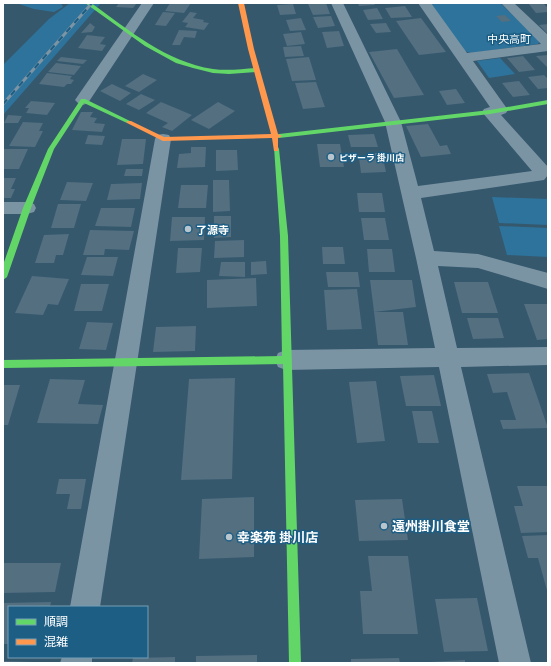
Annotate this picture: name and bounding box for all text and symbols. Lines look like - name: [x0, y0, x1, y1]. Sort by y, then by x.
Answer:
- district label: 中央高町: [487, 32, 531, 45]
- marker: ピザーラ 掛川店: [326, 152, 336, 162]
- place label: ピザーラ 掛川店: [339, 152, 404, 163]
- place label: 了源寺: [196, 223, 229, 236]
- marker: 了源寺: [183, 224, 193, 234]
- place label: 遠州掛川食堂: [392, 518, 470, 534]
- marker: 遠州掛川食堂: [379, 521, 389, 531]
- place label: 幸楽苑 掛川店: [237, 529, 318, 545]
- marker: 幸楽苑 掛川店: [224, 532, 234, 542]
- legend: [8, 606, 148, 658]
- text: 順調: [44, 614, 68, 629]
- text: 混雑: [44, 634, 68, 649]

